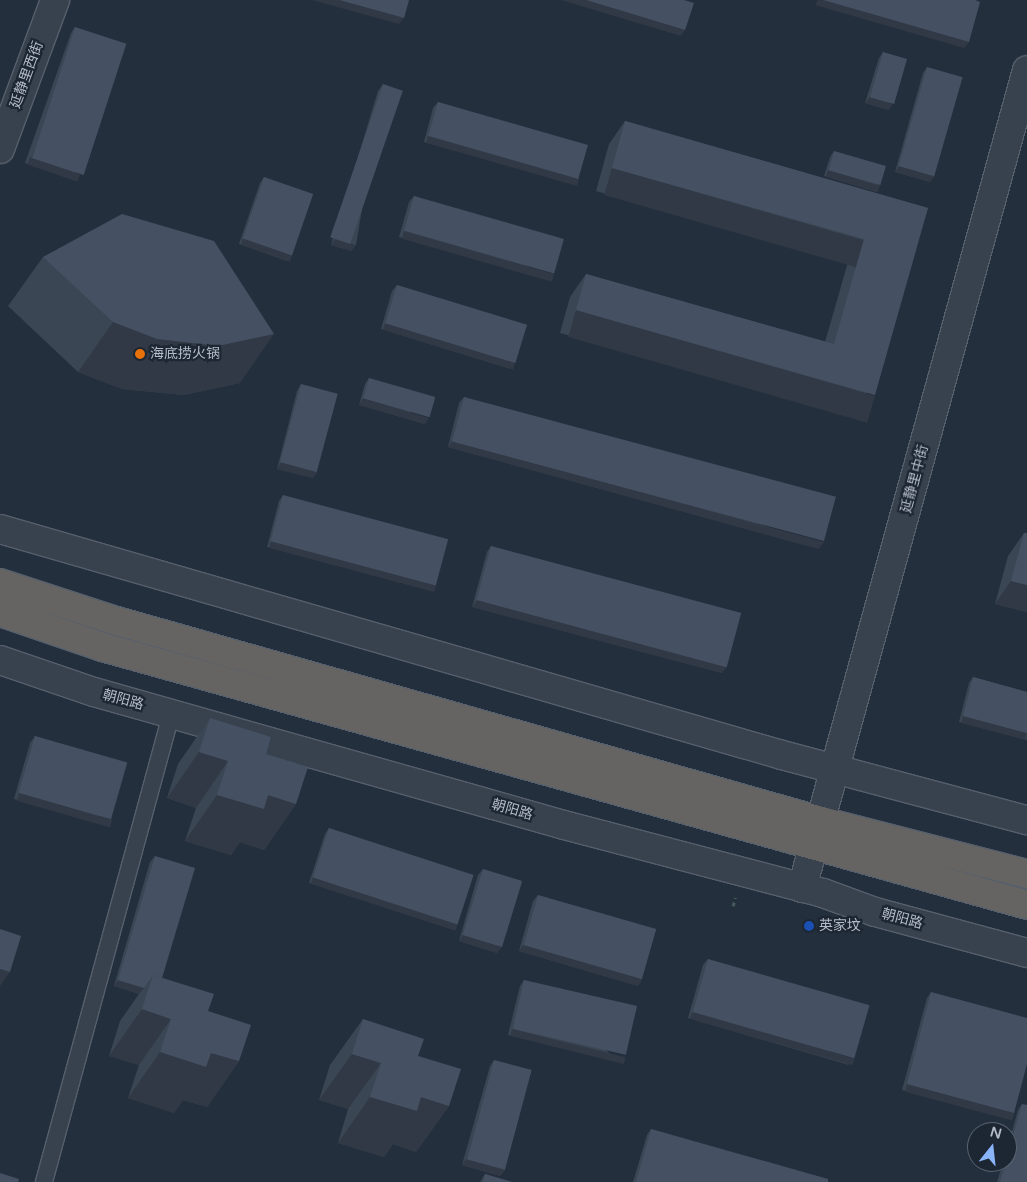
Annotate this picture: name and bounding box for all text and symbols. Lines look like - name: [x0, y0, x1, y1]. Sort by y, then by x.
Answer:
- street label: 延静里西街: [7, 39, 47, 111]
- place label: 海底捞火锅: [150, 346, 220, 362]
- marker: 海底捞火锅: [134, 348, 146, 360]
- street label: 延静里中街: [898, 443, 932, 515]
- street label: 朝阳路: [101, 686, 145, 714]
- street label: 朝阳路: [489, 796, 535, 824]
- street label: 朝阳路: [880, 905, 924, 933]
- place label: 英家坟: [819, 918, 861, 934]
- marker: 英家坟: [803, 920, 815, 932]
- north arrow: [967, 1122, 1017, 1172]
- text: N: [988, 1123, 1004, 1143]

